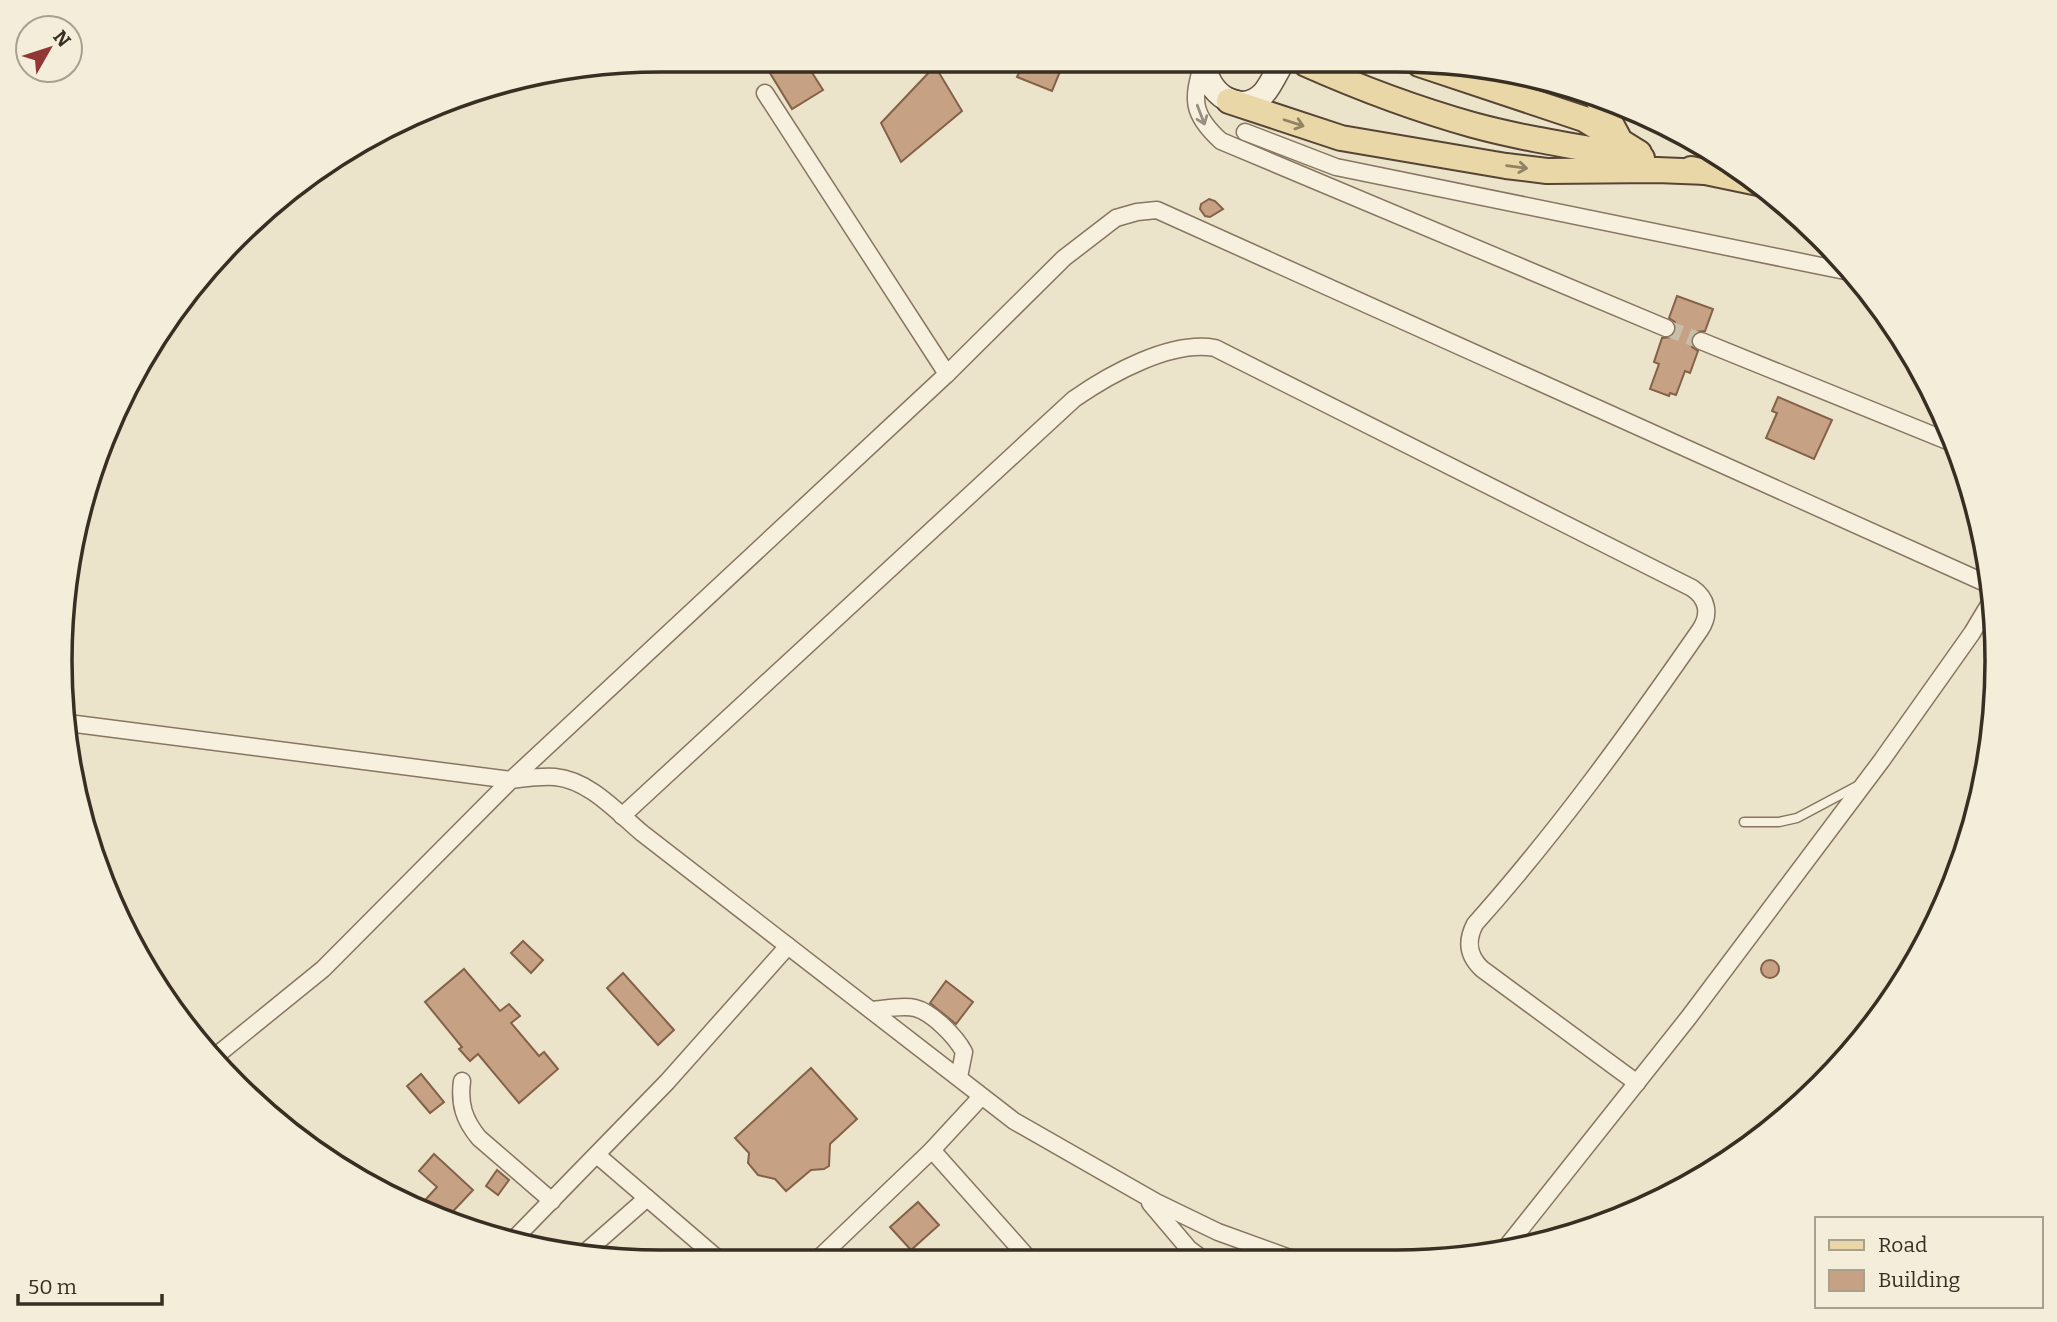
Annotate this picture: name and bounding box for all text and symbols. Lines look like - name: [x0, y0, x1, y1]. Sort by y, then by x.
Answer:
- north arrow: [14, 14, 84, 84]
- text: N: [48, 26, 76, 52]
- one-way arrow: [1195, 103, 1208, 125]
- one-way arrow: [1283, 117, 1305, 130]
- one-way arrow: [1505, 161, 1528, 174]
- legend: [1815, 1217, 2043, 1308]
- text: Road: [1878, 1232, 1927, 1258]
- scale bar: [18, 1262, 161, 1306]
- text: Building: [1878, 1267, 1961, 1293]
- text: 50 m: [28, 1274, 77, 1300]

